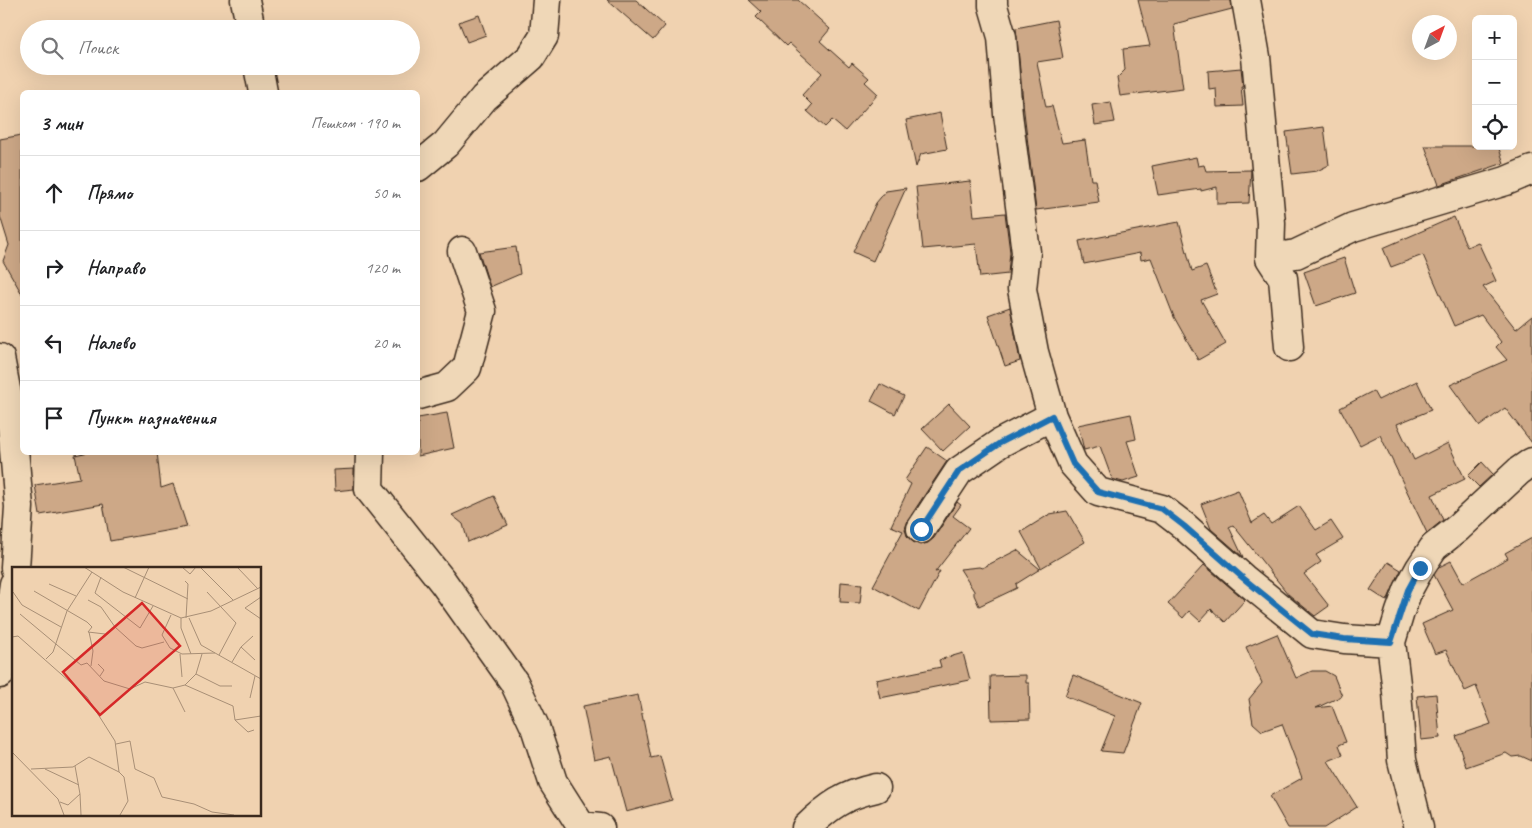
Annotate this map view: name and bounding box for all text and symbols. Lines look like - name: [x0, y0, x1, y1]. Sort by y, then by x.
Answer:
- north arrow: [1412, 15, 1457, 60]
- map controls: [1472, 15, 1517, 150]
- button: +: [1472, 15, 1517, 60]
- search box: [20, 20, 420, 75]
- icon: search: [38, 34, 66, 62]
- text: Поиск: [78, 36, 118, 60]
- button: −: [1472, 60, 1517, 105]
- button: locate: [1472, 105, 1517, 150]
- text: 3 мин: [40, 110, 83, 136]
- text: Пешком · 190 m: [311, 113, 400, 133]
- icon: ahead: [40, 179, 68, 207]
- text: Прямо: [87, 181, 132, 205]
- text: 50 m: [373, 183, 400, 203]
- icon: right: [40, 254, 68, 282]
- text: Направо: [87, 256, 145, 280]
- text: 120 m: [366, 258, 400, 278]
- icon: left: [40, 329, 68, 357]
- text: Налево: [87, 331, 135, 355]
- text: 20 m: [373, 333, 400, 353]
- icon: arrive: [40, 404, 68, 432]
- text: Пункт назначения: [87, 406, 216, 430]
- route start: [910, 518, 933, 541]
- route end: [1409, 557, 1432, 580]
- inset map: [12, 567, 261, 816]

